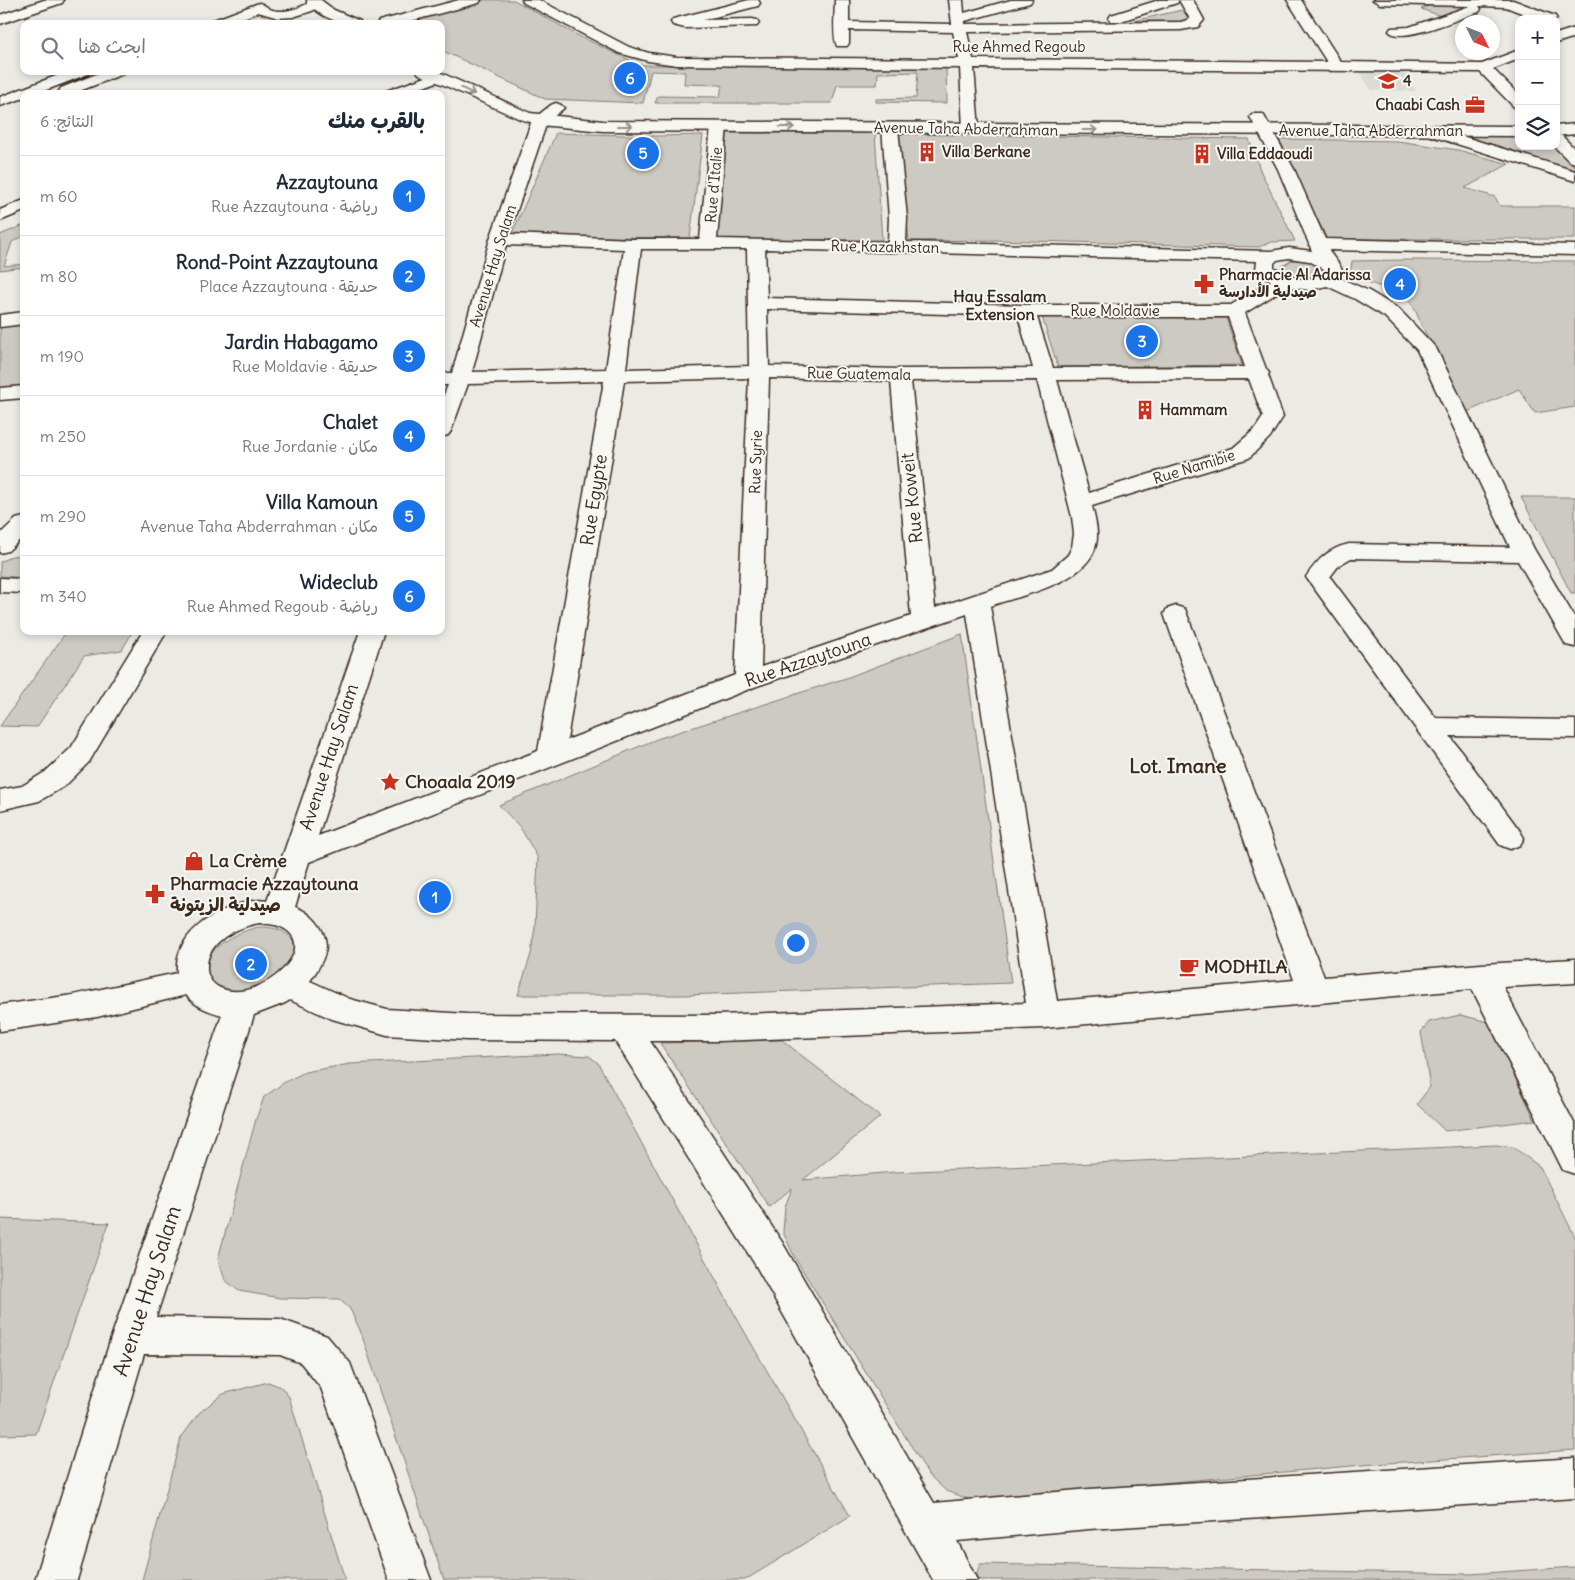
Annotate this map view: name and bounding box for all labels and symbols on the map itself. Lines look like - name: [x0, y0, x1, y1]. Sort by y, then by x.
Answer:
- north arrow: [1455, 15, 1500, 60]
- street label: Rue Ahmed Regoub: [953, 37, 1085, 56]
- pin: 6: [614, 59, 646, 97]
- school or university icon: 4: [1377, 70, 1399, 92]
- place label: 4: [1403, 71, 1412, 90]
- one-way arrow: [460, 87, 475, 97]
- office icon: Chaabi Cash: [1464, 94, 1486, 116]
- place label: Chaabi Cash: [1375, 95, 1460, 114]
- street label: Avenue Taha Abderrahman: [874, 117, 1059, 140]
- one-way arrow: [616, 121, 633, 131]
- street label: Avenue Taha Abderrahman: [1279, 121, 1464, 140]
- one-way arrow: [778, 122, 795, 132]
- one-way arrow: [1081, 125, 1097, 135]
- pin: 5: [627, 134, 659, 172]
- building icon: Villa Berkane: [916, 141, 938, 163]
- place label: Villa Berkane: [942, 142, 1031, 161]
- building icon: Villa Eddaoudi: [1191, 143, 1213, 165]
- place label: Villa Eddaoudi: [1217, 144, 1313, 163]
- street label: Rue d'Italie: [701, 146, 726, 224]
- street label: Avenue Hay Salam: [465, 202, 520, 329]
- street label: Rue Kazakhstan: [831, 236, 940, 257]
- place label: Pharmacie Al Adarissa صيدلية الأدارسة: [1219, 265, 1371, 301]
- pin: 4: [1384, 265, 1416, 303]
- pharmacy icon: Pharmacie Al Adarissa صيدلية الأدارسة: [1193, 273, 1215, 295]
- district label: Hay Essalam Extension: [953, 286, 1047, 324]
- street label: Rue Moldavie: [1070, 301, 1160, 320]
- pin: 3: [1126, 322, 1158, 360]
- street label: Rue Guatemala: [807, 363, 912, 384]
- building icon: Hammam: [1134, 399, 1156, 421]
- place label: Hammam: [1160, 400, 1227, 419]
- street label: Rue Syrie: [745, 430, 766, 494]
- street label: Rue Namibie: [1151, 445, 1237, 488]
- street label: Rue Koweit: [895, 452, 928, 544]
- street label: Rue Egypte: [575, 453, 612, 547]
- street label: Rue Azzaytouna: [742, 627, 874, 692]
- street label: Avenue Hay Salam: [294, 681, 363, 833]
- district label: Lot. Imane: [1129, 753, 1227, 778]
- place label: Choaala 2019: [405, 770, 516, 793]
- place icon: Choaala 2019: [379, 771, 401, 793]
- place label: La Crème: [209, 849, 287, 872]
- shop icon: La Crème: [183, 850, 205, 872]
- place label: Pharmacie Azzaytouna صيدلية الزيتونة: [170, 872, 358, 917]
- pin: 1: [419, 878, 451, 916]
- pharmacy icon: Pharmacie Azzaytouna صيدلية الزيتونة: [144, 883, 166, 905]
- your location: [783, 930, 809, 956]
- pin: 2: [235, 945, 267, 983]
- place label: MODHILA: [1204, 955, 1288, 978]
- cafe icon: MODHILA: [1178, 956, 1200, 978]
- street label: Avenue Hay Salam: [106, 1202, 187, 1380]

